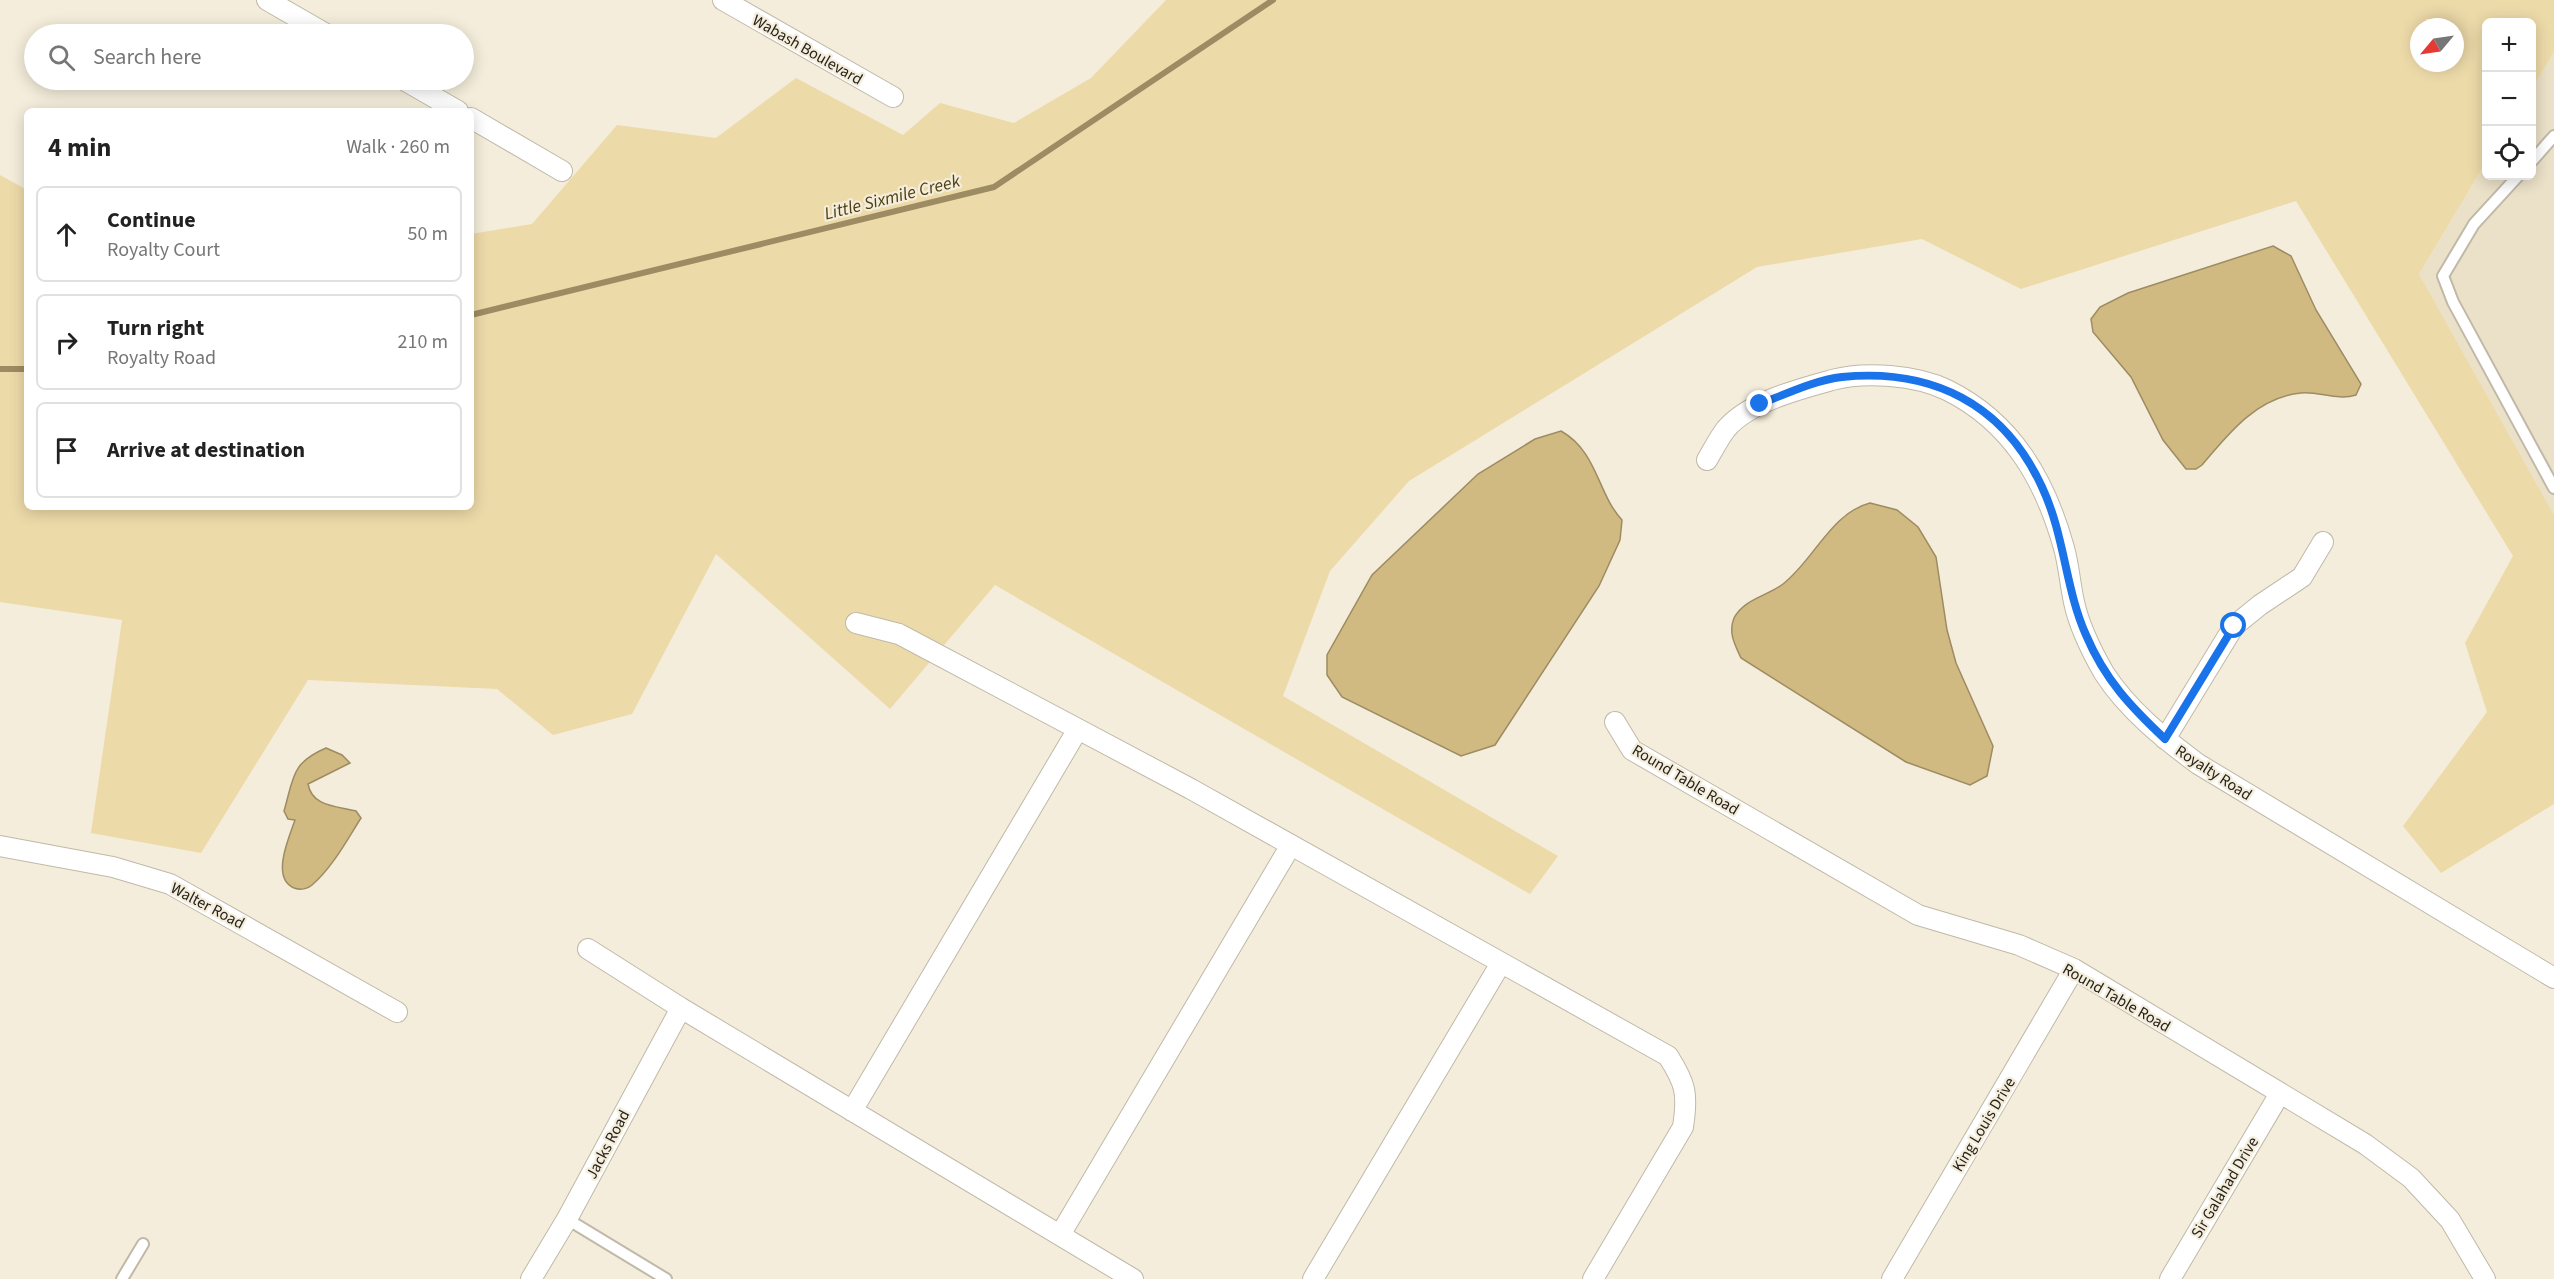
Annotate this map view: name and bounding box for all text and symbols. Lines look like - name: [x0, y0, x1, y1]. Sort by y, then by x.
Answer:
- street label: Wabash Boulevard: [748, 9, 867, 90]
- north arrow: [2410, 18, 2464, 72]
- map controls: [2482, 18, 2536, 180]
- button: +: [2482, 18, 2536, 72]
- search box: [24, 24, 474, 90]
- icon: search: [45, 41, 78, 74]
- text: Search here: [93, 41, 201, 73]
- button: −: [2482, 72, 2536, 126]
- button: locate: [2482, 126, 2536, 180]
- text: 4 min: [48, 129, 111, 166]
- text: Walk · 260 m: [346, 133, 450, 161]
- water label: Little Sixmile Creek: [822, 168, 963, 226]
- text: Continue: [107, 204, 196, 236]
- icon: ahead: [50, 218, 83, 251]
- text: 50 m: [408, 220, 448, 248]
- text: Royalty Court: [107, 236, 220, 264]
- text: Turn right: [107, 312, 204, 344]
- icon: right: [50, 326, 83, 359]
- text: 210 m: [398, 328, 448, 356]
- text: Royalty Road: [107, 344, 216, 372]
- route end: [1746, 390, 1772, 416]
- icon: arrive: [50, 434, 83, 467]
- text: Arrive at destination: [107, 434, 305, 466]
- route start: [2220, 612, 2246, 638]
- street label: Round Table Road: [1628, 739, 1743, 820]
- street label: Royalty Road: [2171, 740, 2256, 806]
- street label: Walter Road: [167, 877, 248, 935]
- street label: Round Table Road: [2059, 958, 2174, 1038]
- street label: King Louis Drive: [1947, 1073, 2021, 1176]
- street label: Jacks Road: [581, 1106, 635, 1183]
- street label: Sir Galahad Drive: [2186, 1133, 2264, 1242]

